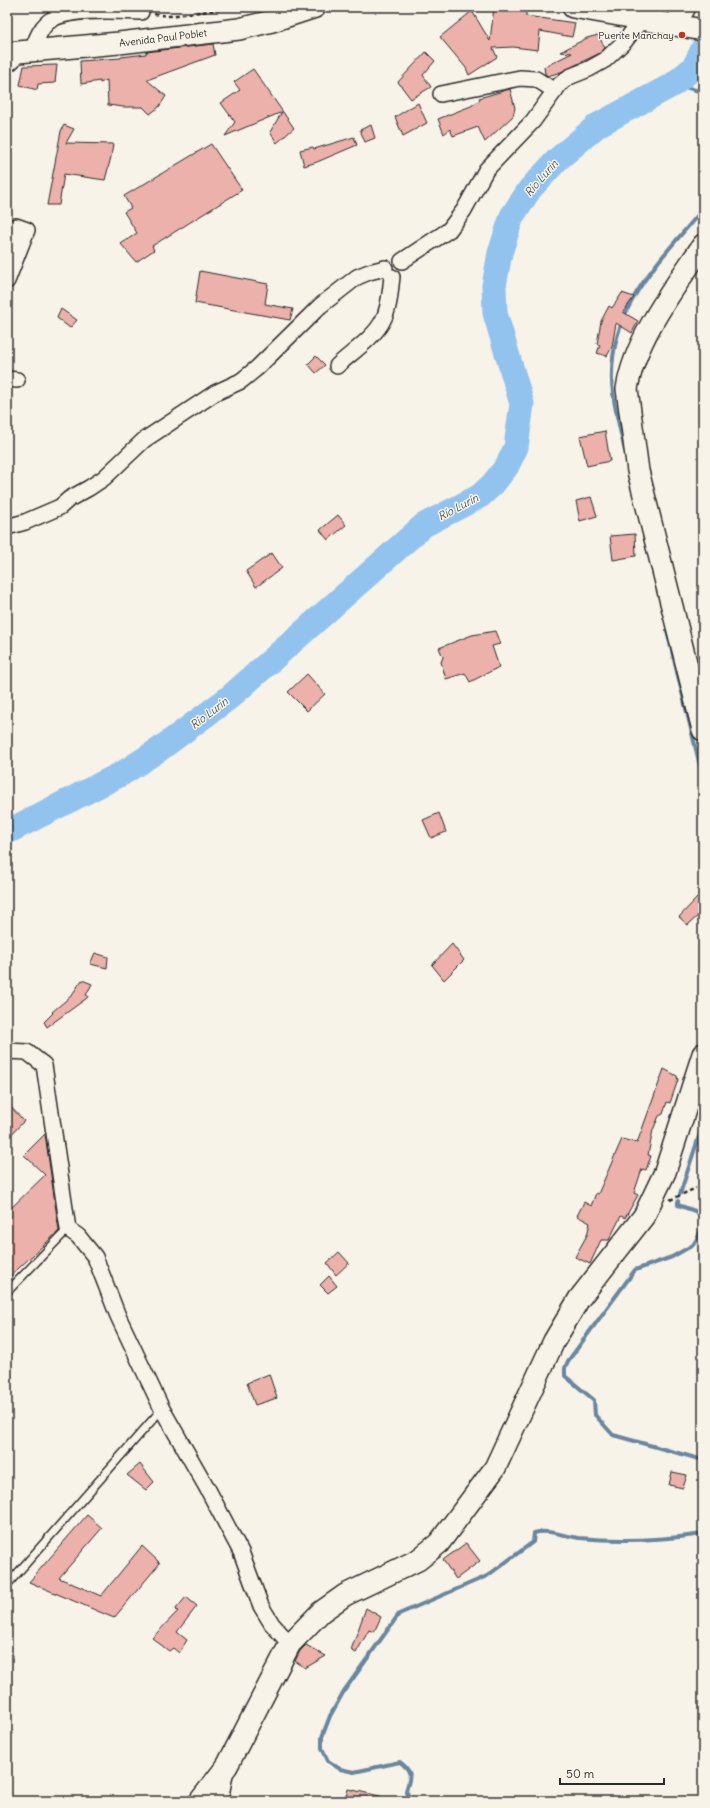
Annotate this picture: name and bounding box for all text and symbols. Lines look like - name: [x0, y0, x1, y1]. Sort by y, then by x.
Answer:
- street label: Avenida Paul Poblet: [118, 26, 208, 50]
- place label: Puente Manchay: [598, 29, 674, 42]
- marker: Puente Manchay: [677, 30, 687, 40]
- water label: Río Lurín: [521, 156, 561, 199]
- water label: Río Lurín: [435, 490, 481, 523]
- water label: Río Lurín: [187, 694, 231, 732]
- scale bar: [560, 1760, 664, 1786]
- text: 50 m: [566, 1766, 595, 1781]

